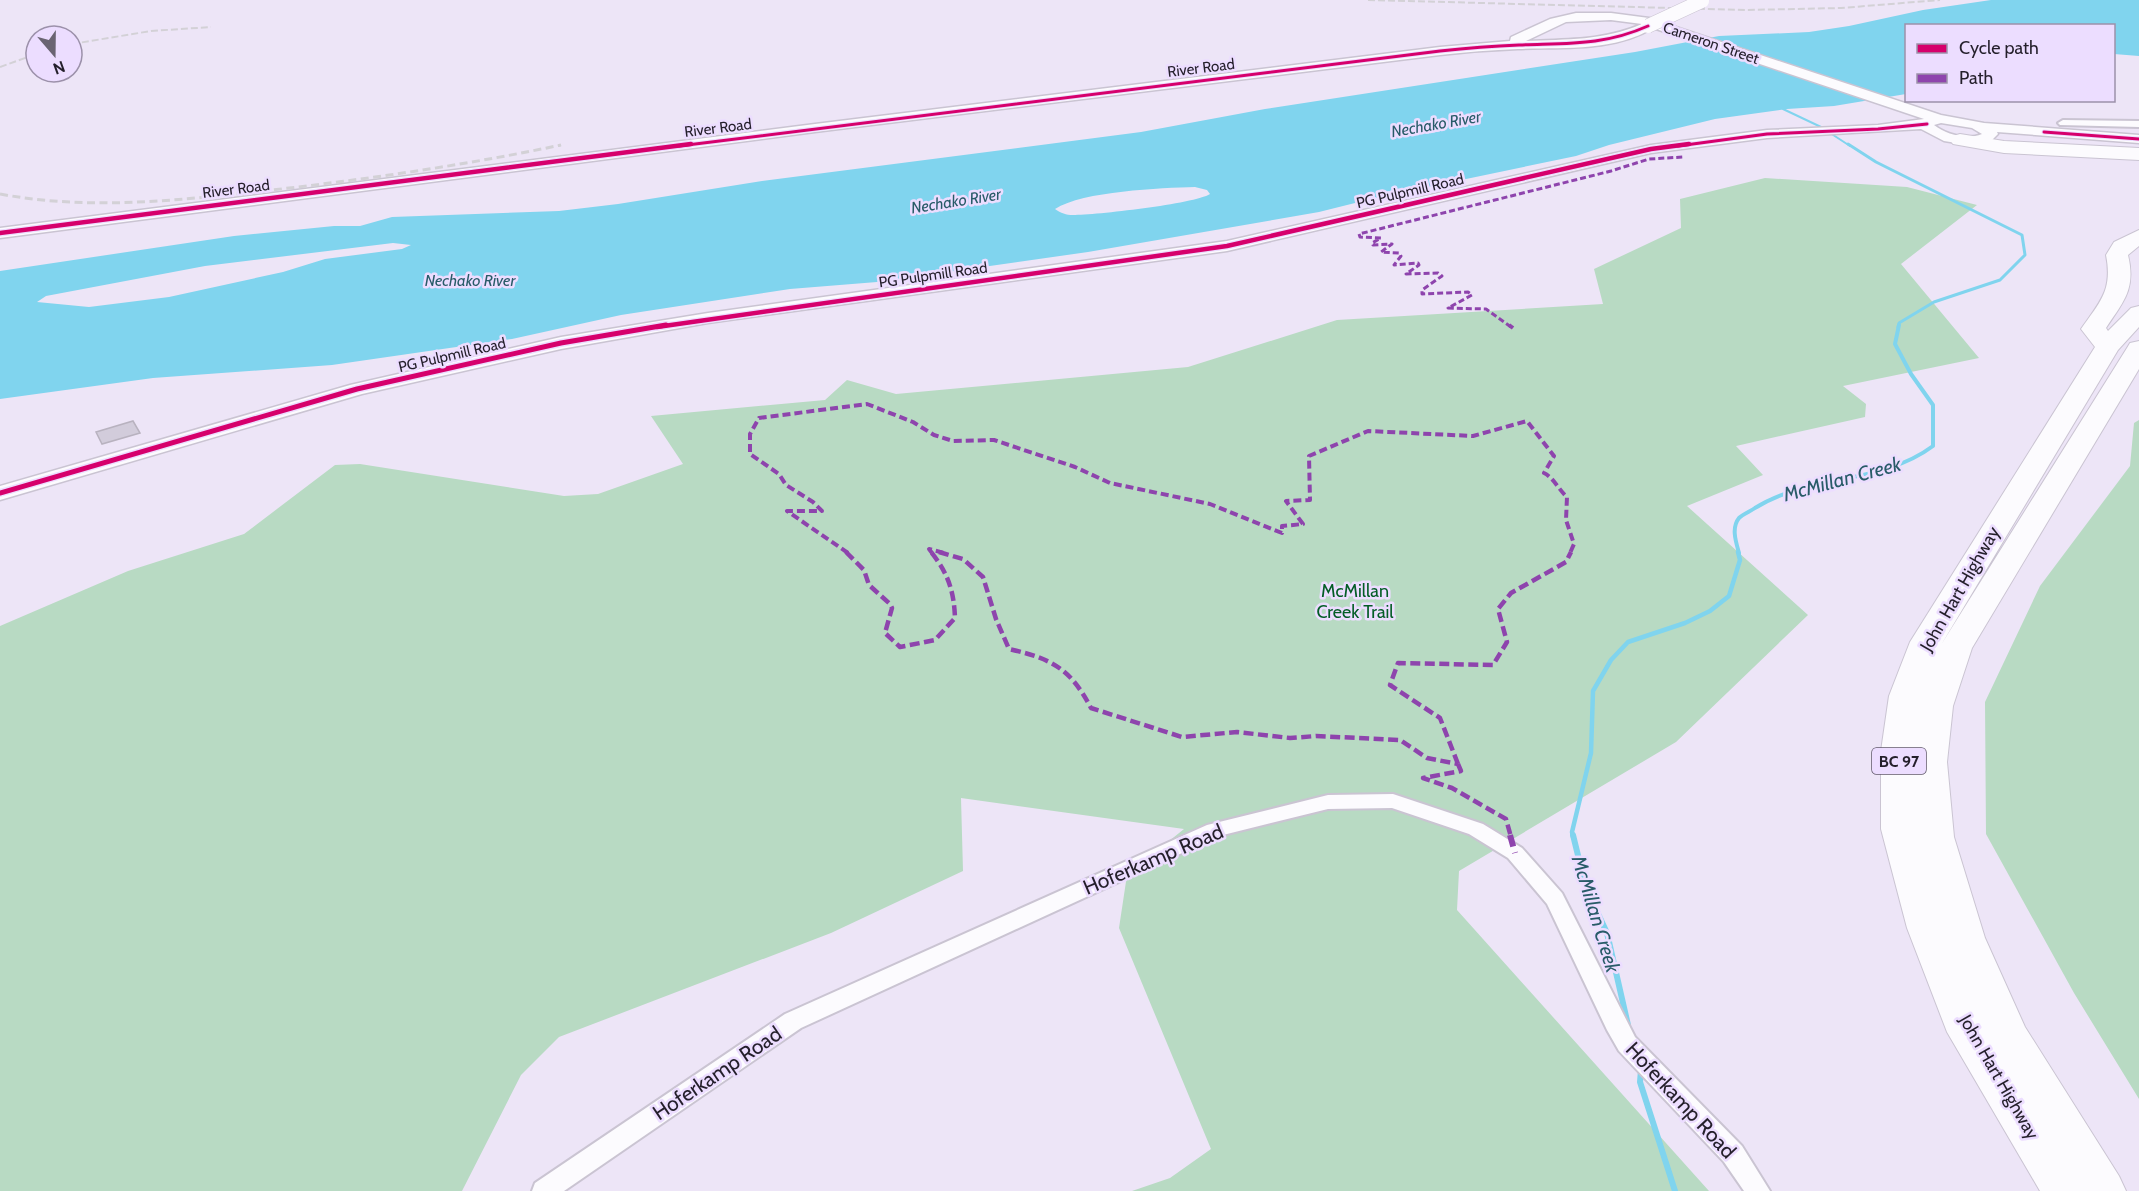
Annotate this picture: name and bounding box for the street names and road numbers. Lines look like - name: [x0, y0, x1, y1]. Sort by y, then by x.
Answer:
- street label: Cameron Street: [1661, 18, 1761, 68]
- street label: River Road: [1166, 55, 1236, 81]
- street label: River Road: [683, 115, 753, 141]
- street label: PG Pulpmill Road: [1355, 170, 1465, 212]
- street label: River Road: [201, 176, 271, 202]
- street label: PG Pulpmill Road: [877, 258, 989, 292]
- street label: PG Pulpmill Road: [397, 334, 507, 376]
- street label: John Hart Highway: [1915, 523, 2005, 656]
- road number: BC 97: [1872, 748, 1926, 774]
- street label: Hoferkamp Road: [1079, 818, 1227, 900]
- street label: John Hart Highway: [1954, 1010, 2044, 1143]
- street label: Hoferkamp Road: [648, 1021, 786, 1125]
- street label: Hoferkamp Road: [1621, 1037, 1741, 1163]

